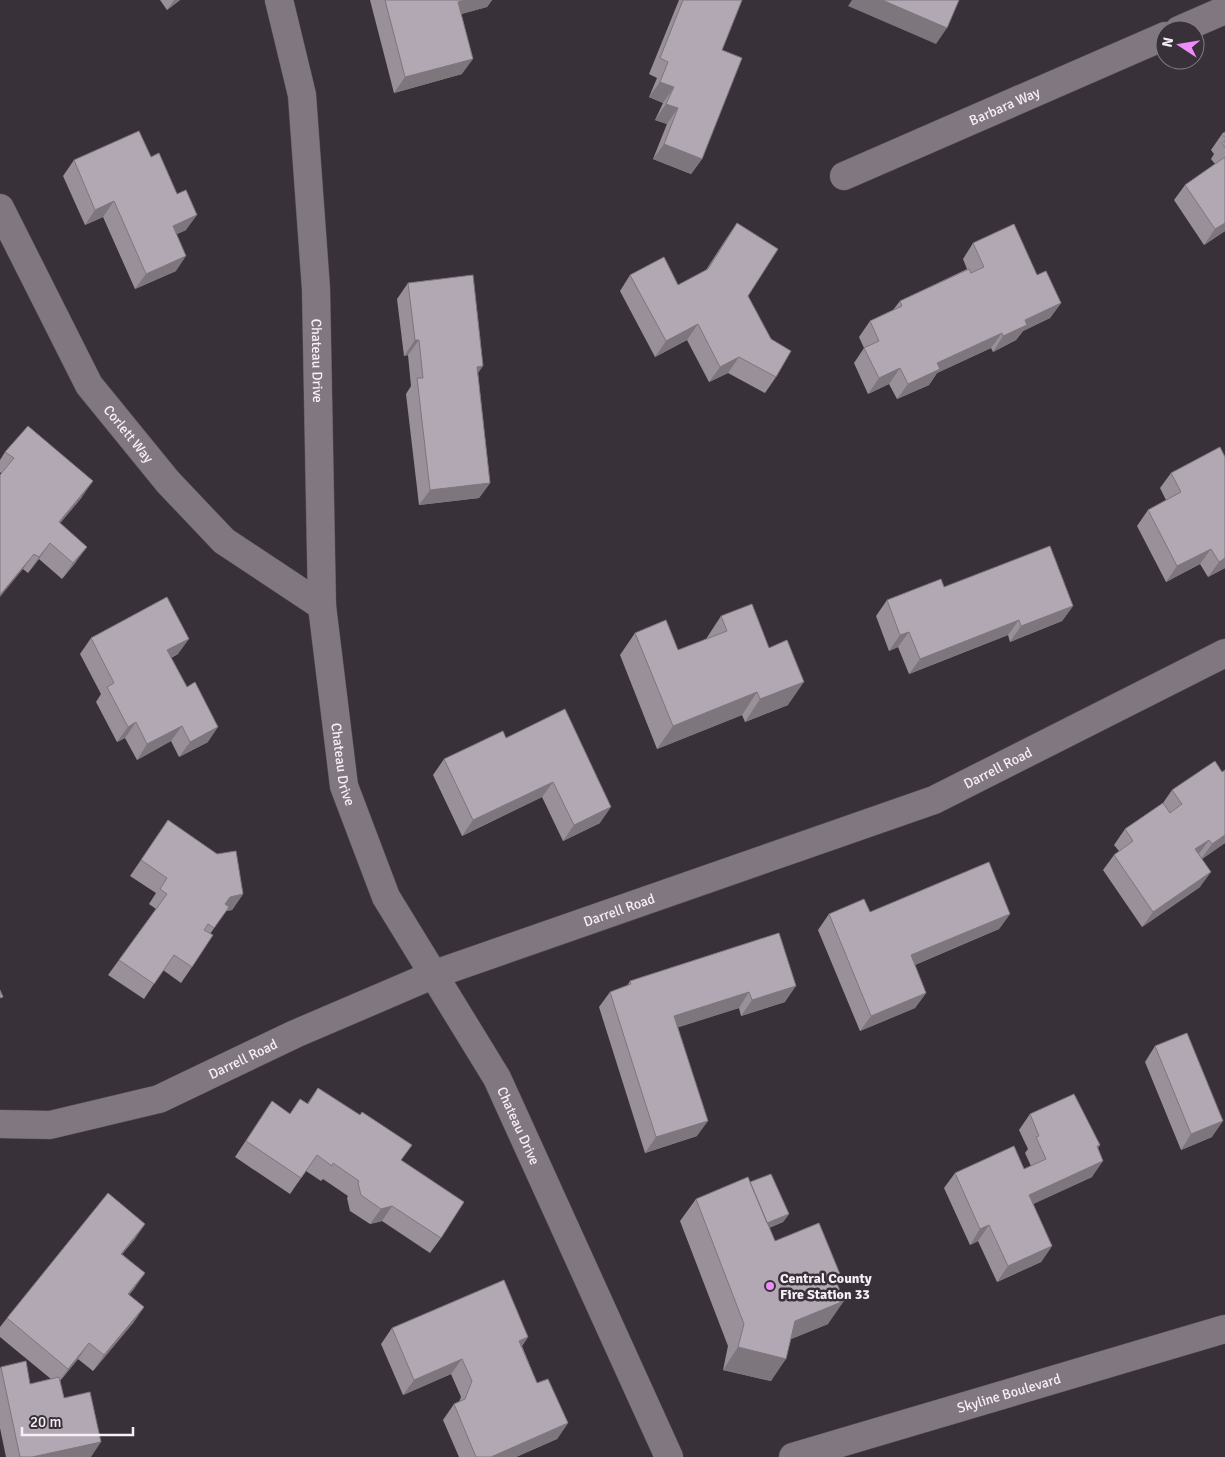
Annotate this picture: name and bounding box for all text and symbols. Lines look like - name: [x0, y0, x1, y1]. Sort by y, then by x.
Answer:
- north arrow: [1155, 20, 1205, 70]
- text: N: [1158, 36, 1177, 49]
- street label: Barbara Way: [967, 83, 1043, 129]
- street label: Chateau Drive: [308, 319, 326, 403]
- street label: Corlett Way: [100, 402, 157, 467]
- street label: Chateau Drive: [327, 722, 359, 808]
- street label: Darrell Road: [961, 744, 1035, 793]
- street label: Darrell Road: [581, 890, 657, 931]
- street label: Darrell Road: [206, 1036, 280, 1083]
- street label: Chateau Drive: [493, 1084, 543, 1168]
- place label: Central County Fire Station 33: [780, 1270, 872, 1303]
- marker: Central County Fire Station 33: [764, 1280, 776, 1292]
- street label: Skyline Boulevard: [955, 1370, 1063, 1417]
- scale bar: [22, 1404, 134, 1436]
- text: 20 m: [30, 1413, 61, 1431]

